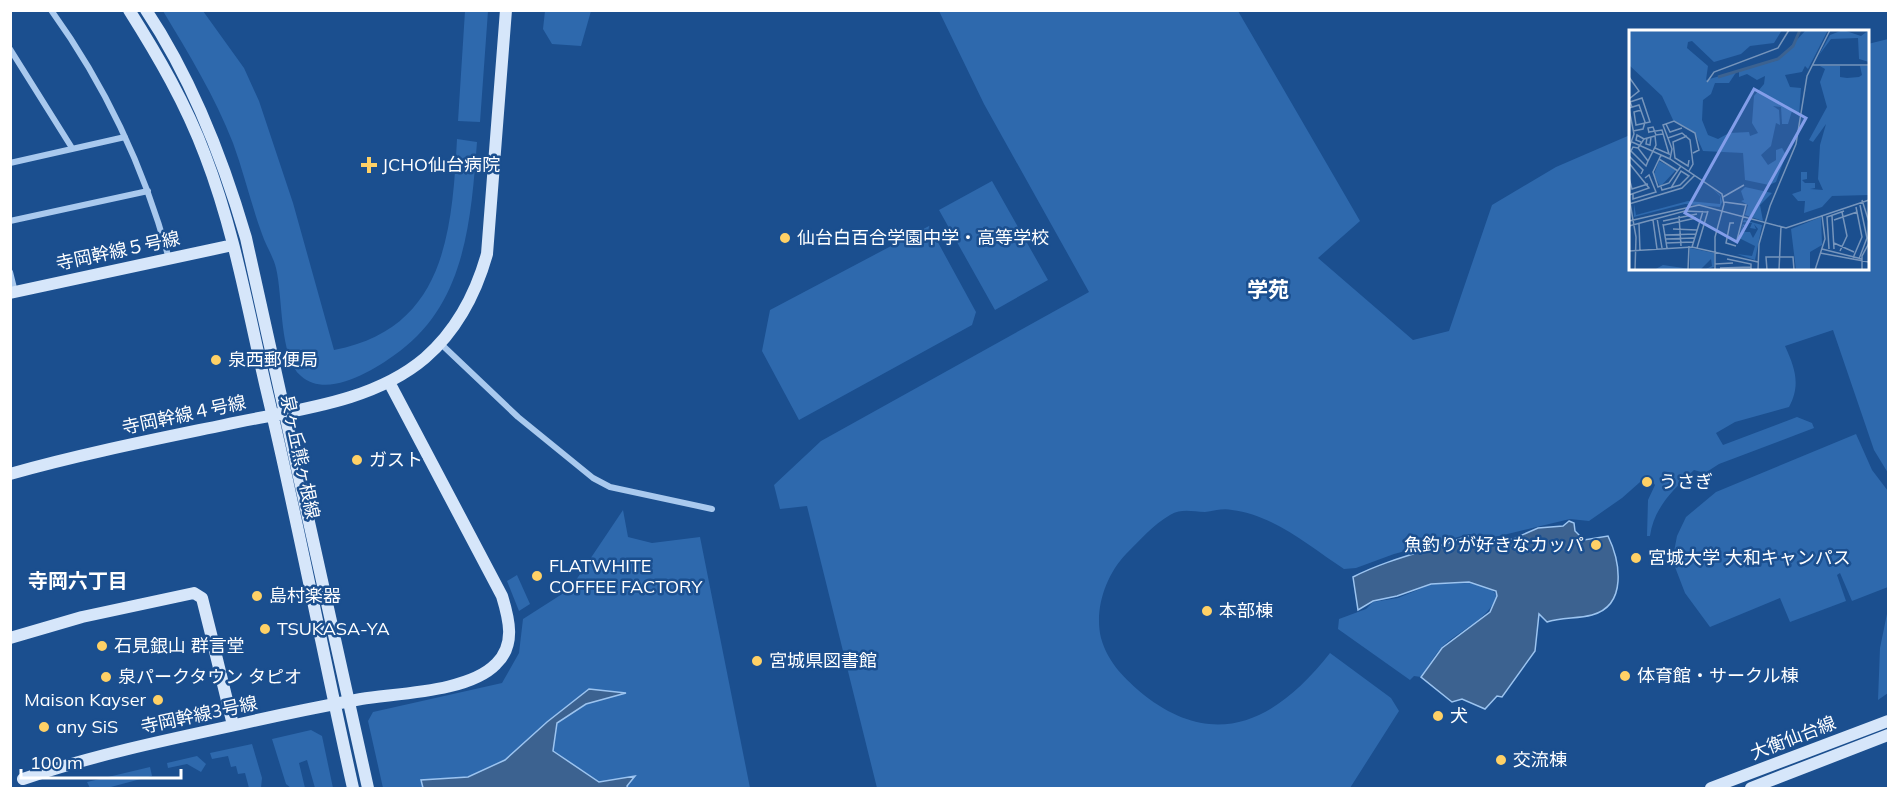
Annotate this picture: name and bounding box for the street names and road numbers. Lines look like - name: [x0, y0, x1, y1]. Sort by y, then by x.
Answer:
- street label: 寺岡幹線５号線: [54, 226, 182, 275]
- street label: 寺岡幹線４号線: [120, 390, 248, 439]
- street label: 泉ヶ丘熊ヶ根線: [276, 393, 325, 521]
- street label: 寺岡幹線3号線: [138, 691, 259, 738]
- street label: 大衡仙台線: [1747, 711, 1839, 764]

